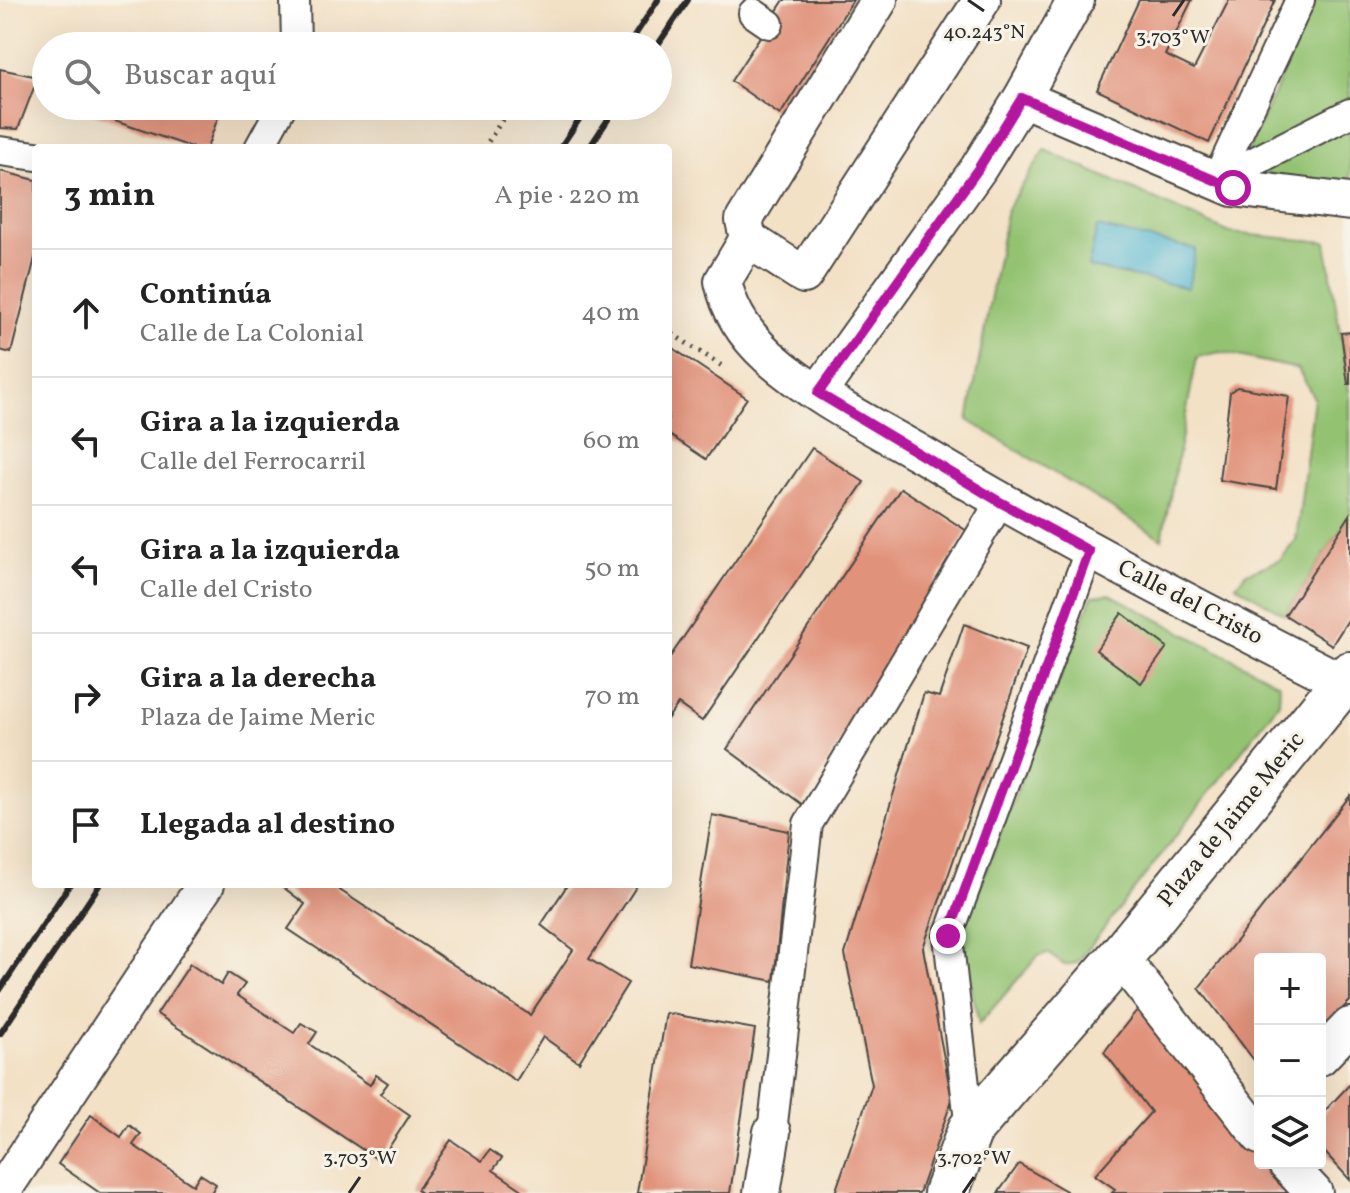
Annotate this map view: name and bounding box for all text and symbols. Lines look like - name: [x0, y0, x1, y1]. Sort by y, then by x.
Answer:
- text: 40.243°N: [943, 19, 1025, 47]
- text: 3.703°W: [1136, 24, 1210, 52]
- search box: [32, 32, 672, 120]
- icon: search: [60, 54, 104, 98]
- text: Buscar aquí: [124, 55, 277, 97]
- route start: [1215, 170, 1251, 206]
- text: 3 min: [64, 173, 155, 220]
- text: A pie · 220 m: [494, 178, 640, 214]
- text: Continúa: [140, 274, 272, 316]
- icon: ahead: [64, 291, 108, 335]
- text: 40 m: [581, 295, 640, 331]
- text: Calle de La Colonial: [140, 316, 364, 352]
- text: Gira a la izquierda: [140, 402, 400, 444]
- icon: left: [64, 419, 108, 463]
- text: 60 m: [583, 423, 640, 459]
- text: Calle del Ferrocarril: [140, 444, 366, 480]
- text: Gira a la izquierda: [140, 530, 400, 572]
- icon: left: [64, 547, 108, 591]
- text: 50 m: [584, 551, 640, 587]
- street label: Calle del Cristo: [1111, 552, 1269, 654]
- text: Calle del Cristo: [140, 572, 312, 608]
- text: Gira a la derecha: [140, 658, 376, 700]
- icon: right: [64, 675, 108, 719]
- text: 70 m: [585, 679, 640, 715]
- text: Plaza de Jaime Meric: [140, 700, 375, 736]
- street label: Plaza de Jaime Meric: [1150, 725, 1314, 915]
- icon: arrive: [64, 803, 108, 847]
- text: Llegada al destino: [140, 804, 395, 846]
- route end: [930, 918, 966, 954]
- map controls: [1254, 953, 1326, 1169]
- button: +: [1254, 953, 1326, 1025]
- button: −: [1254, 1025, 1326, 1097]
- button: layers: [1254, 1097, 1326, 1169]
- text: 3.703°W: [323, 1145, 397, 1173]
- text: 3.702°W: [937, 1145, 1011, 1173]

